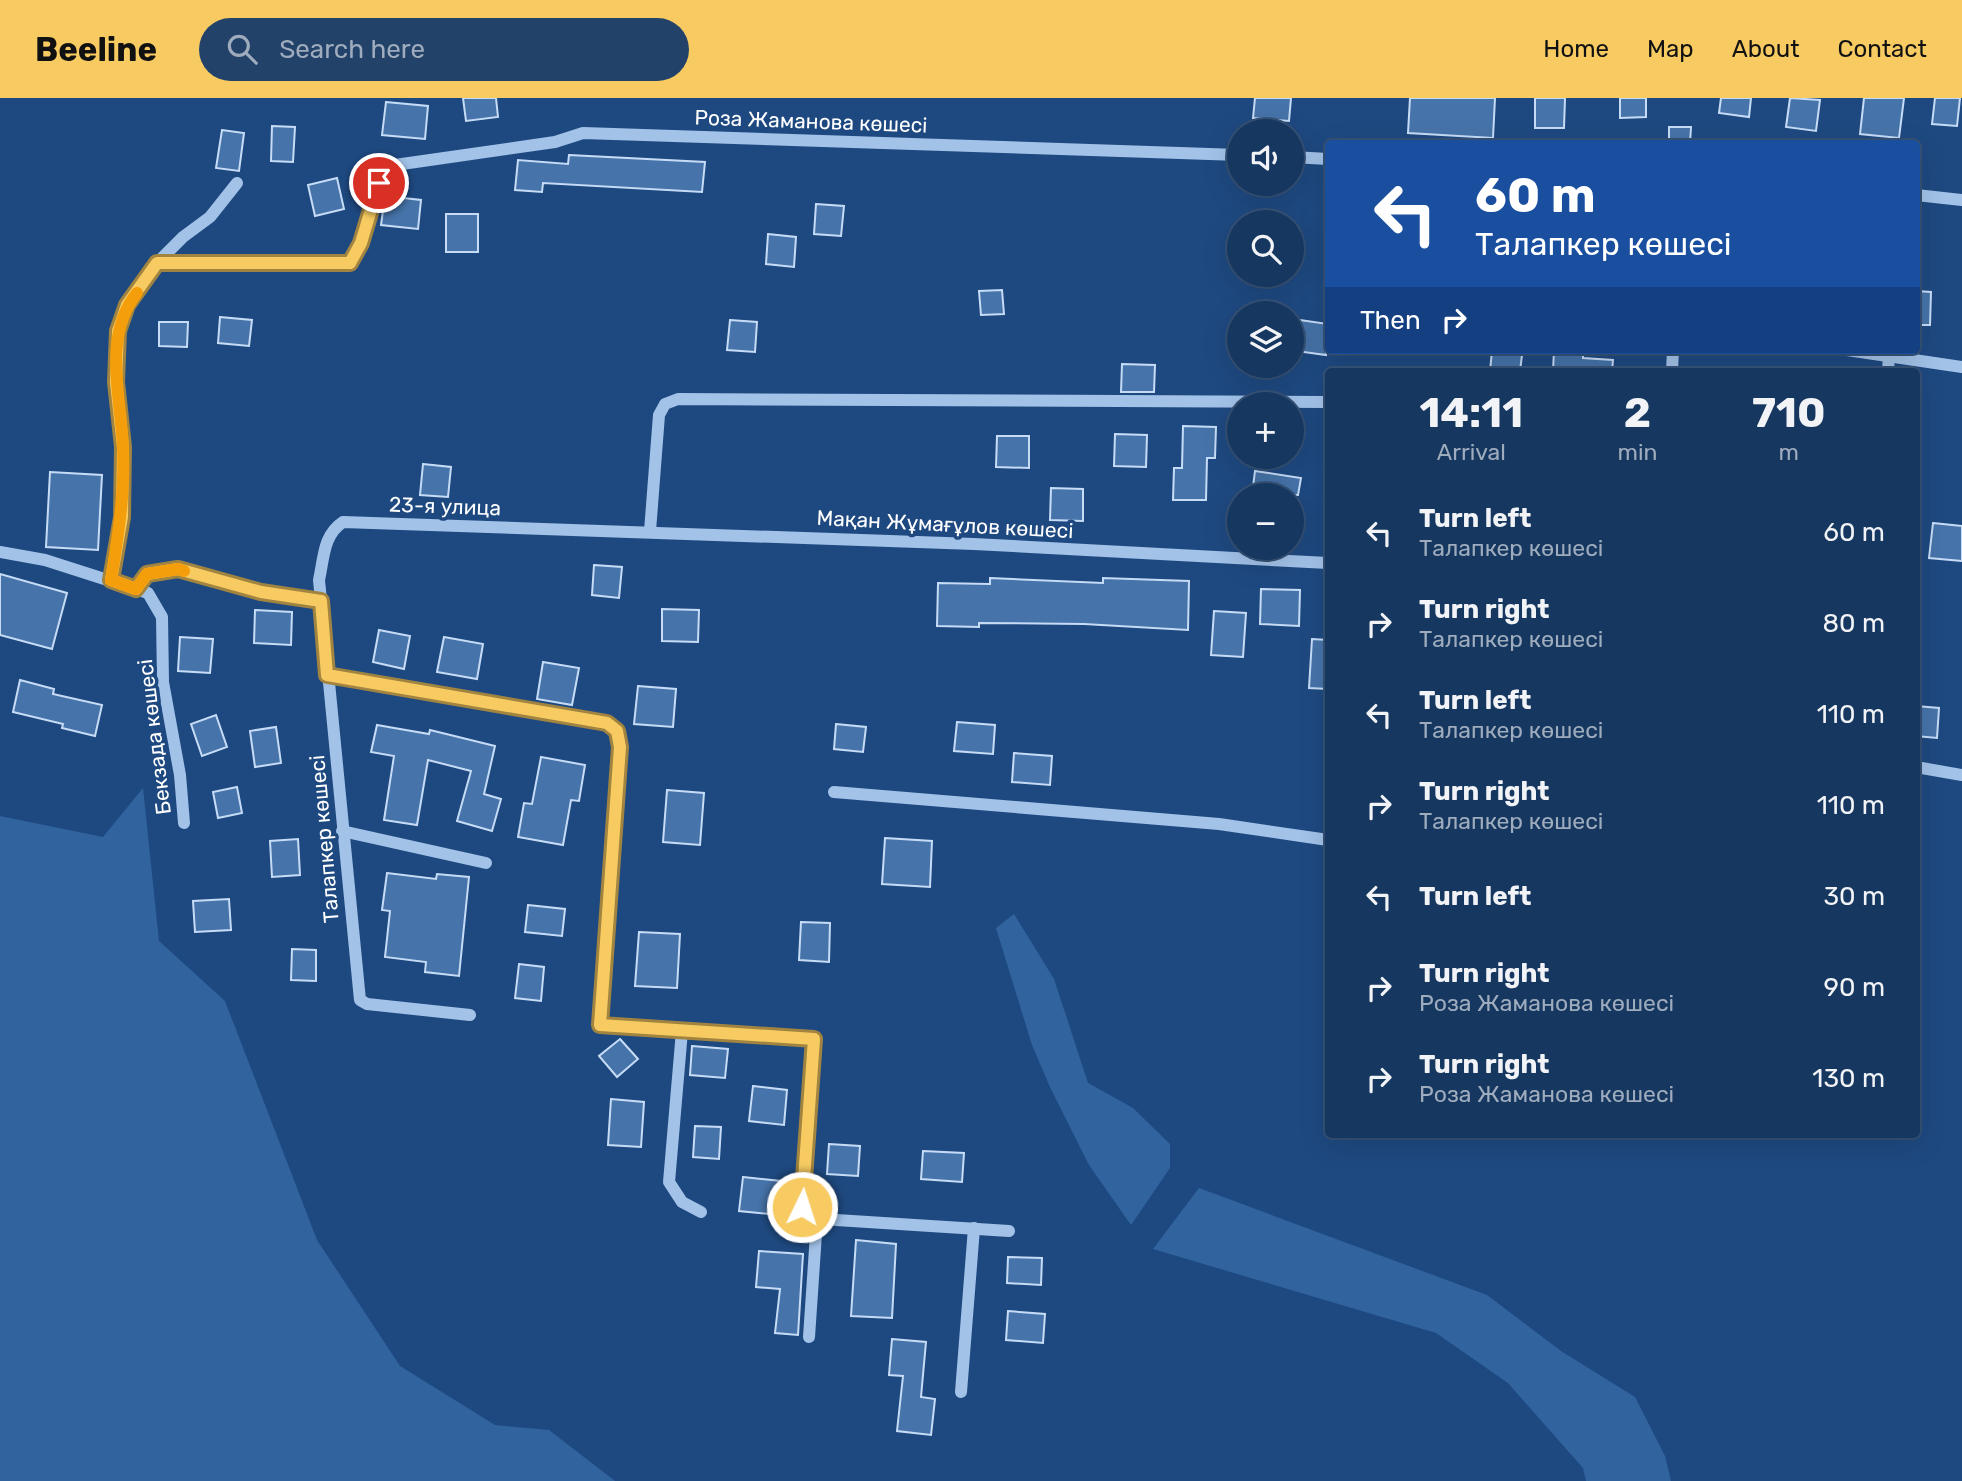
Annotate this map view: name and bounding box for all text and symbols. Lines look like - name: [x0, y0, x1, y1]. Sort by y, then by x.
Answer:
- search box: [199, 18, 689, 81]
- text: Beeline: [35, 30, 157, 69]
- icon: search: [223, 30, 261, 68]
- text: Search here: [279, 34, 425, 65]
- text: Home: [1543, 35, 1609, 63]
- text: Map: [1647, 35, 1694, 63]
- text: About: [1732, 35, 1800, 63]
- text: Contact: [1838, 35, 1927, 63]
- street label: Роза Жаманова көшесі: [694, 104, 928, 138]
- map controls: [1227, 119, 1304, 560]
- button: sound: [1227, 119, 1304, 196]
- pin: [349, 153, 409, 213]
- icon: arrive: [360, 164, 398, 202]
- text: 60 m: [1475, 166, 1596, 224]
- icon: left: [1360, 168, 1451, 259]
- button: search: [1227, 210, 1304, 287]
- text: Талапкер көшесі: [1475, 225, 1732, 263]
- button: layers: [1227, 301, 1304, 378]
- icon: right: [1435, 301, 1473, 339]
- text: Then: [1360, 305, 1421, 336]
- text: 14:11: [1419, 388, 1523, 438]
- text: 2: [1624, 388, 1651, 438]
- text: 710: [1752, 388, 1826, 438]
- button: +: [1227, 392, 1304, 469]
- text: Arrival: [1437, 438, 1506, 466]
- text: min: [1618, 438, 1658, 466]
- text: m: [1779, 438, 1799, 466]
- button: −: [1227, 483, 1304, 560]
- street label: 23-я улица: [389, 492, 501, 520]
- text: Turn left: [1419, 503, 1531, 534]
- street label: Мақан Жұмағұлов көшесі: [816, 505, 1074, 543]
- icon: left: [1360, 514, 1398, 552]
- text: 60 m: [1823, 517, 1885, 548]
- text: Талапкер көшесі: [1419, 534, 1603, 562]
- text: Turn right: [1419, 594, 1549, 625]
- icon: right: [1360, 605, 1398, 643]
- text: 80 m: [1822, 608, 1885, 639]
- text: Талапкер көшесі: [1419, 625, 1603, 653]
- street label: Бекзада көшесі: [132, 658, 176, 816]
- text: Turn left: [1419, 685, 1531, 716]
- icon: left: [1360, 696, 1398, 734]
- text: 110 m: [1817, 699, 1885, 730]
- text: Талапкер көшесі: [1419, 716, 1603, 744]
- street label: Талапкер көшесі: [304, 754, 344, 924]
- text: Turn right: [1419, 776, 1549, 807]
- icon: right: [1360, 787, 1398, 825]
- text: 110 m: [1817, 790, 1885, 821]
- text: Талапкер көшесі: [1419, 807, 1603, 835]
- icon: left: [1360, 878, 1398, 916]
- text: Turn left: [1419, 881, 1531, 912]
- text: 30 m: [1823, 881, 1885, 912]
- text: Turn right: [1419, 958, 1549, 989]
- icon: right: [1360, 969, 1398, 1007]
- text: 90 m: [1824, 972, 1885, 1003]
- text: Роза Жаманова көшесі: [1419, 989, 1674, 1017]
- text: Turn right: [1419, 1049, 1549, 1080]
- icon: right: [1360, 1060, 1398, 1098]
- text: 130 m: [1812, 1063, 1885, 1094]
- text: Роза Жаманова көшесі: [1419, 1080, 1674, 1108]
- position arrow: [765, 1170, 839, 1244]

